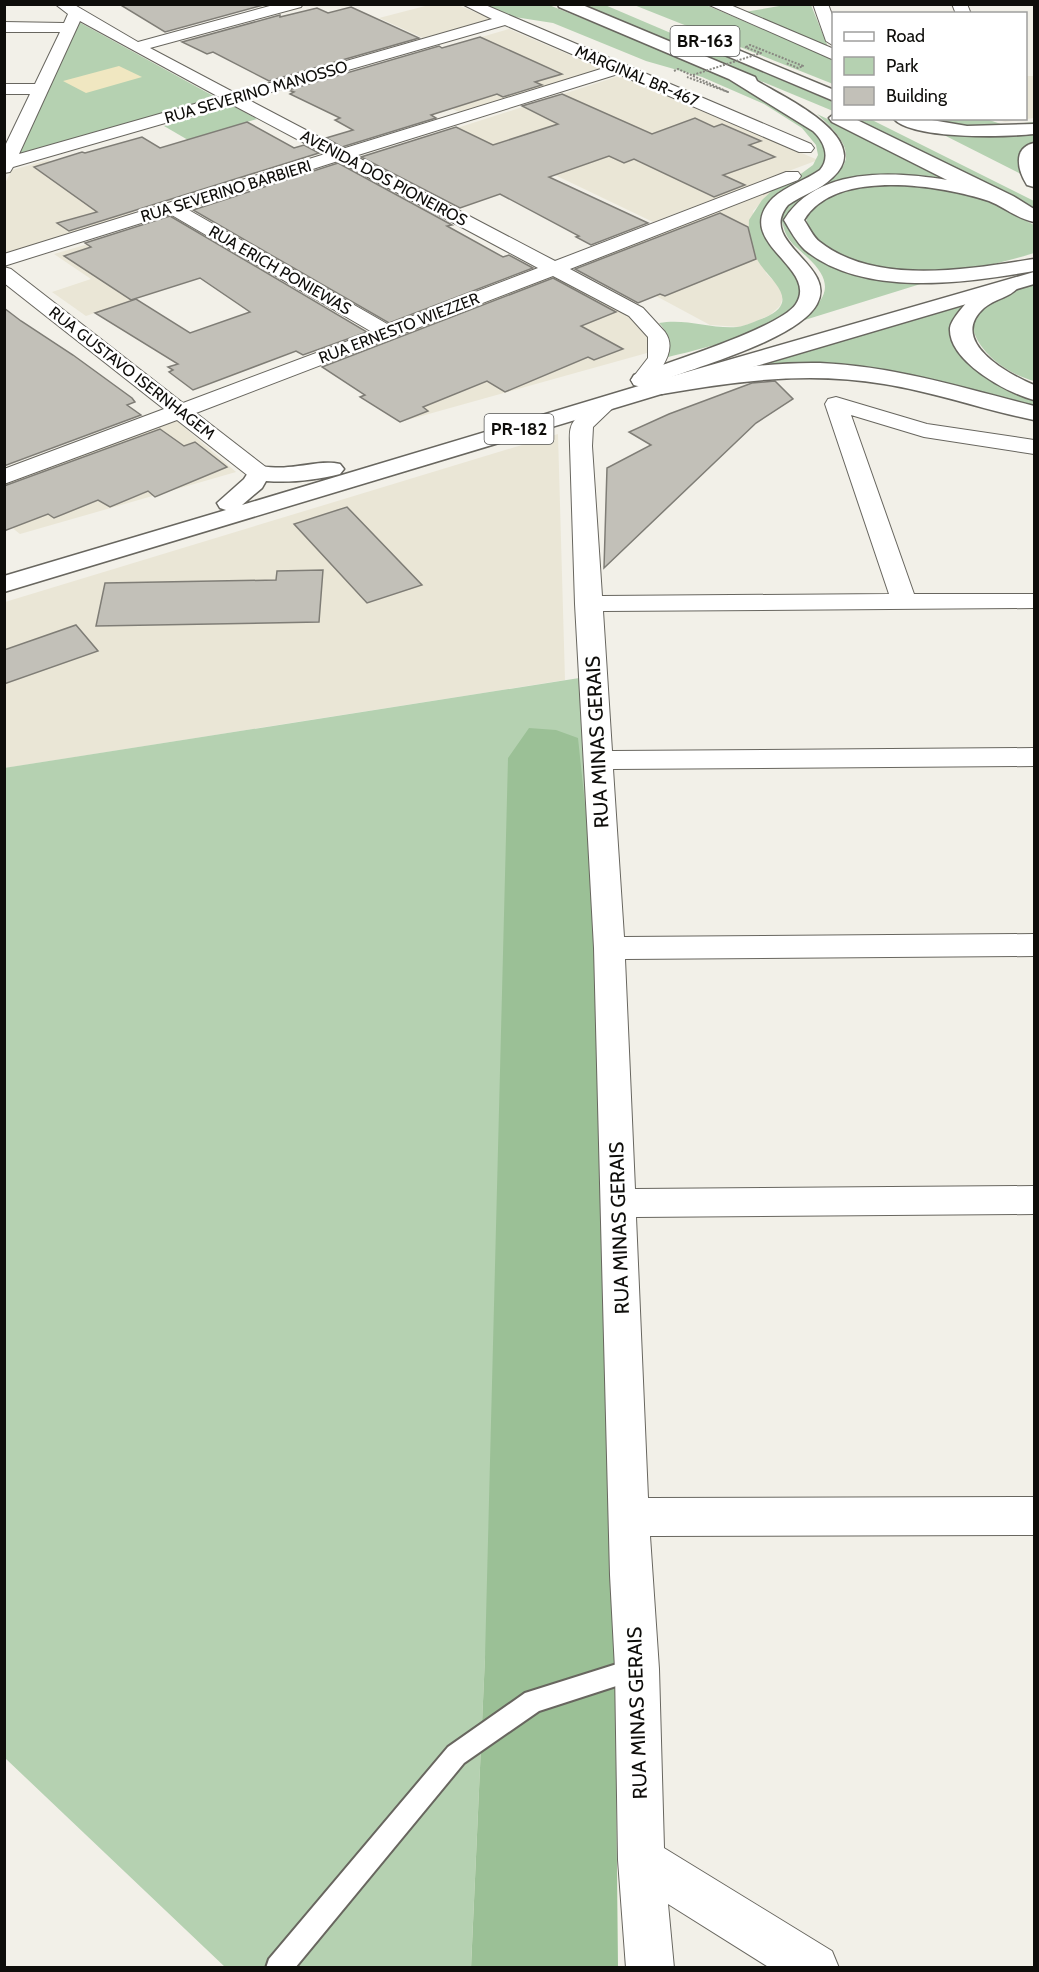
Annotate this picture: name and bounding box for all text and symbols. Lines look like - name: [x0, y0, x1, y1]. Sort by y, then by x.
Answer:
- legend: [832, 12, 1027, 120]
- text: Road: [886, 25, 925, 47]
- road number: BR-163: [670, 26, 740, 56]
- street label: MARGINAL BR-467: [572, 41, 702, 111]
- text: Park: [886, 55, 919, 77]
- street label: RUA SEVERINO MANOSSO: [162, 57, 350, 127]
- text: Building: [886, 85, 948, 107]
- street label: AVENIDA DOS PIONEIROS: [297, 126, 471, 230]
- street label: RUA SEVERINO BARBIERI: [138, 156, 314, 226]
- street label: RUA ERICH PONIEWAS: [205, 221, 355, 319]
- street label: RUA ERNESTO WIEZZER: [316, 288, 482, 367]
- street label: RUA GUSTAVO ISERNHAGEM: [45, 302, 219, 444]
- road number: PR-182: [484, 414, 554, 444]
- street label: RUA MINAS GERAIS: [580, 655, 613, 829]
- street label: RUA MINAS GERAIS: [604, 1141, 634, 1315]
- street label: RUA MINAS GERAIS: [622, 1626, 652, 1800]

